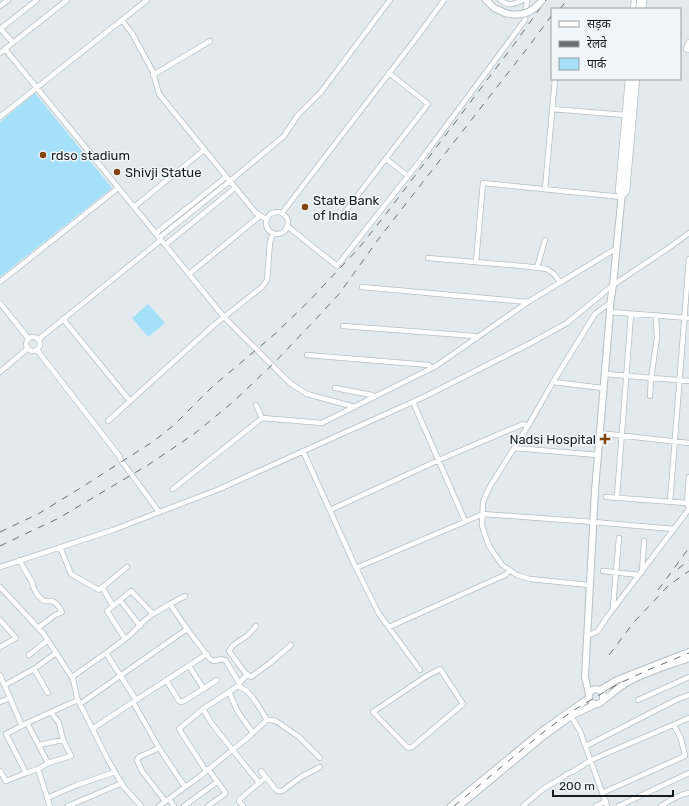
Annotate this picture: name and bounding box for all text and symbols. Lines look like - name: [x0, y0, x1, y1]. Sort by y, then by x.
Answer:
- legend: [551, 8, 681, 80]
- text: सड़क: [587, 17, 612, 31]
- text: रेलवे: [587, 36, 607, 51]
- text: पार्क: [587, 57, 607, 71]
- place label: rdso stadium: [51, 148, 130, 163]
- marker: rdso stadium: [38, 150, 48, 160]
- place label: Shivji Statue: [125, 165, 201, 180]
- marker: Shivji Statue: [112, 167, 122, 177]
- place label: State Bank of India: [313, 193, 380, 223]
- marker: State Bank of India: [300, 202, 310, 212]
- place label: Nadsi Hospital: [509, 432, 596, 447]
- marker: Nadsi Hospital: [599, 433, 611, 445]
- scale bar: [553, 772, 673, 798]
- text: 200 m: [559, 779, 595, 793]

